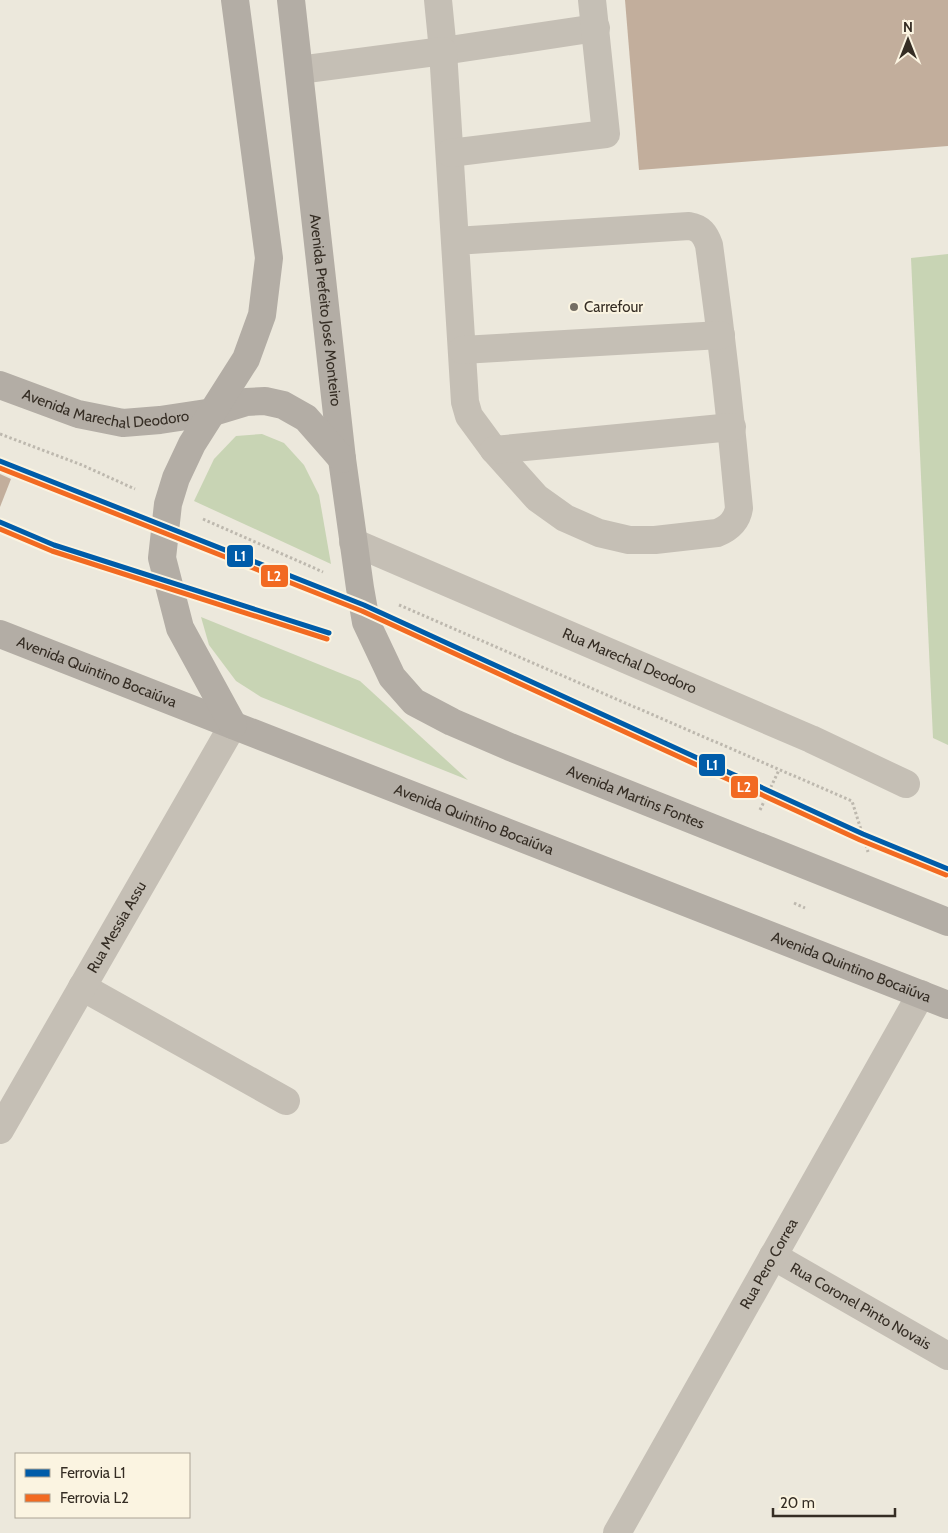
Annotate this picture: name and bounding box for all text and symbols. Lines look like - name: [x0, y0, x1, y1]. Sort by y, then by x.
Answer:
- north arrow: [883, 15, 933, 65]
- text: N: [903, 18, 913, 36]
- street label: Avenida Prefeito José Monteiro: [306, 213, 345, 407]
- place label: Carrefour: [584, 298, 643, 316]
- marker: Carrefour: [568, 301, 580, 313]
- street label: Avenida Marechal Deodoro: [20, 385, 190, 433]
- line badge: L1: [226, 544, 254, 568]
- text: L1: [234, 547, 246, 565]
- line badge: L2: [260, 564, 289, 588]
- text: L2: [267, 567, 281, 585]
- street label: Rua Marechal Deodoro: [560, 624, 699, 698]
- street label: Avenida Quintino Bocaiúva: [14, 633, 180, 712]
- line badge: L1: [698, 753, 726, 777]
- text: L1: [706, 756, 718, 774]
- street label: Avenida Martins Fontes: [564, 762, 707, 833]
- line badge: L2: [730, 775, 759, 799]
- text: L2: [737, 778, 751, 796]
- street label: Avenida Quintino Bocaiúva: [392, 780, 557, 859]
- street label: Rua Messia Assu: [83, 878, 150, 976]
- street label: Avenida Quintino Bocaiúva: [769, 928, 934, 1007]
- street label: Rua Pero Correa: [736, 1215, 802, 1312]
- street label: Rua Coronel Pinto Novais: [787, 1259, 934, 1353]
- legend: [15, 1453, 190, 1518]
- text: Ferrovia L1: [60, 1464, 126, 1482]
- scale bar: [773, 1486, 896, 1518]
- text: Ferrovia L2: [60, 1489, 129, 1507]
- text: 20 m: [780, 1494, 815, 1512]

